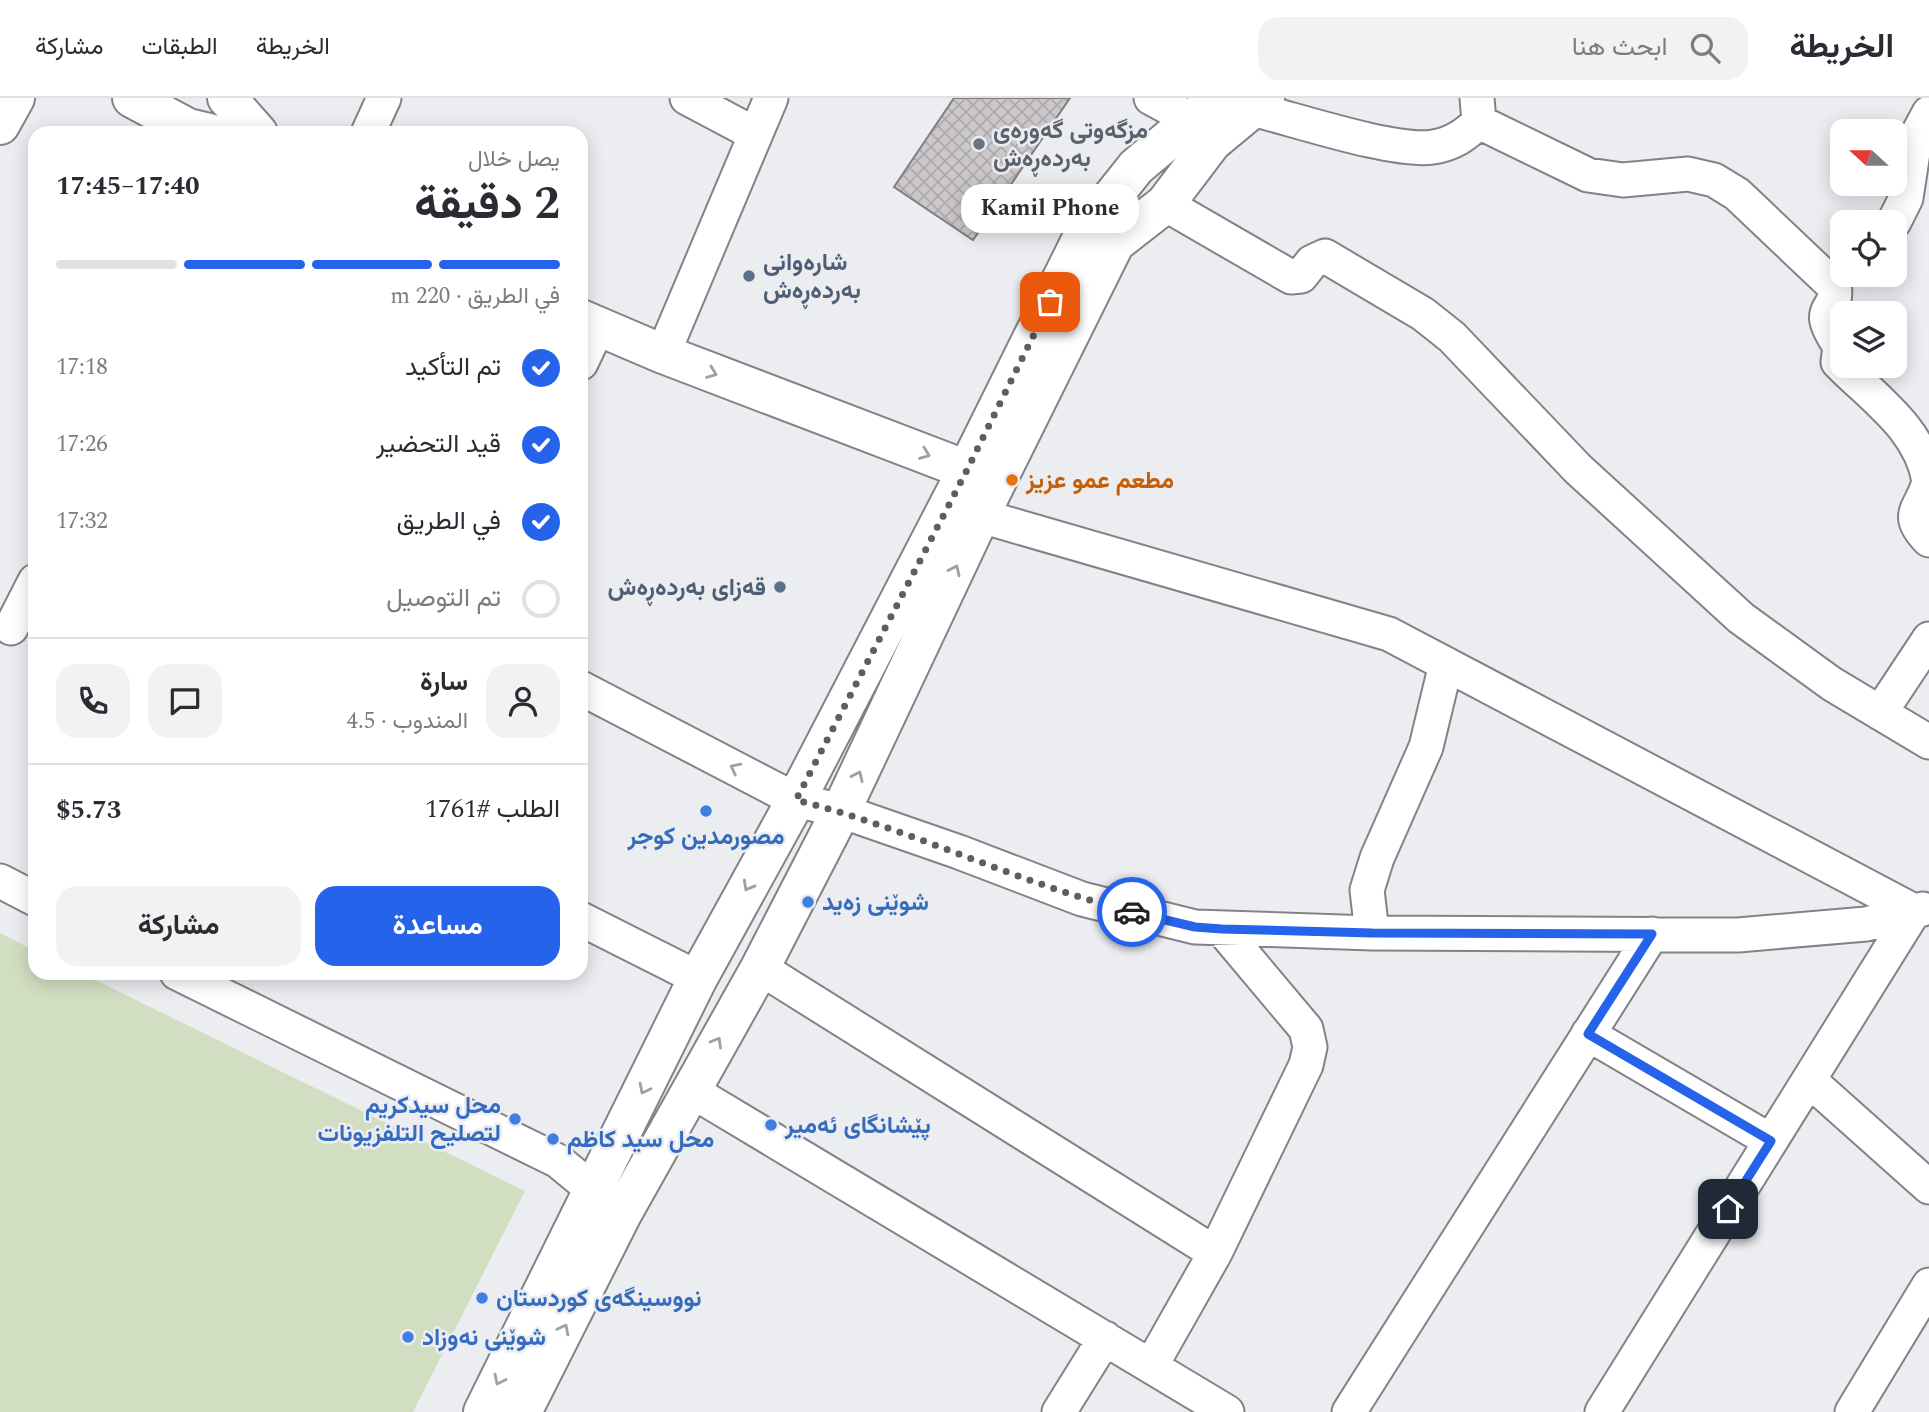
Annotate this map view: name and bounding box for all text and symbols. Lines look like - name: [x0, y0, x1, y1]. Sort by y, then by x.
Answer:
- search box: [1258, 17, 1748, 80]
- text: الخريطة: [1790, 22, 1894, 72]
- text: ابحث هنا: [1572, 27, 1668, 67]
- text: مشاركة: [35, 29, 103, 65]
- text: الطبقات: [141, 29, 218, 65]
- text: الخريطة: [256, 29, 330, 65]
- icon: search: [1686, 29, 1724, 67]
- place label: مزگەوتی گەورەی بەردەڕەش: [993, 113, 1148, 177]
- north arrow: [1830, 119, 1908, 196]
- map controls: [1830, 119, 1907, 378]
- marker: مزگەوتی گەورەی بەردەڕەش: [971, 136, 987, 152]
- text: يصل خلال: [468, 142, 560, 177]
- text: 17:40–17:45: [56, 166, 200, 206]
- text: 2 دقيقة: [414, 169, 560, 239]
- callout: Kamil Phone: [961, 183, 1139, 232]
- text: Kamil Phone: [980, 191, 1120, 226]
- button: locate: [1830, 210, 1907, 287]
- place label: شارەوانی بەردەڕەش: [763, 245, 861, 309]
- marker: شارەوانی بەردەڕەش: [741, 268, 757, 284]
- pin: [1020, 272, 1080, 332]
- text: في الطريق · 220 m: [390, 279, 560, 314]
- icon: bag: [1031, 283, 1069, 321]
- button: layers: [1830, 301, 1907, 378]
- text: تم التأكيد: [405, 347, 501, 387]
- icon: check: [522, 349, 560, 387]
- text: 17:18: [56, 350, 108, 385]
- one-way arrow: [706, 365, 718, 379]
- text: قيد التحضير: [376, 424, 501, 464]
- icon: check: [522, 426, 560, 464]
- text: 17:26: [56, 427, 108, 462]
- one-way arrow: [918, 446, 930, 460]
- place label: مطعم عمو عزيز: [1025, 463, 1174, 499]
- marker: مطعم عمو عزيز: [1004, 472, 1020, 488]
- text: في الطريق: [396, 501, 501, 541]
- icon: check: [522, 503, 560, 541]
- text: 17:32: [56, 504, 108, 539]
- one-way arrow: [947, 565, 961, 578]
- place label: قەزای بەردەڕەش: [608, 570, 766, 606]
- text: تم التوصيل: [386, 578, 501, 618]
- marker: قەزای بەردەڕەش: [772, 579, 788, 595]
- text: سارة: [420, 662, 468, 702]
- button: phone: [56, 664, 130, 738]
- button: chat: [148, 664, 222, 738]
- button: person: [486, 664, 560, 738]
- text: المندوب · 4.5: [347, 704, 468, 739]
- one-way arrow: [730, 763, 743, 776]
- one-way arrow: [849, 771, 863, 783]
- text: الطلب #1761: [425, 789, 560, 829]
- text: $5.73: [56, 790, 121, 830]
- marker: مصورمدین كوجر: [698, 803, 714, 819]
- place label: مصورمدین كوجر: [626, 819, 785, 855]
- courier: [1097, 877, 1167, 947]
- one-way arrow: [743, 879, 756, 891]
- place label: شوێنی زەید: [822, 885, 929, 921]
- button: مشاركة: [56, 886, 301, 966]
- button: مساعدة: [315, 886, 560, 966]
- icon: car: [1113, 893, 1151, 931]
- marker: شوێنی زەید: [800, 894, 816, 910]
- one-way arrow: [709, 1037, 722, 1050]
- one-way arrow: [638, 1081, 652, 1094]
- place label: محل سيدكريم لتصليح التلفزيونات: [317, 1088, 501, 1152]
- place label: پێشانگای ئەمیر: [784, 1108, 931, 1144]
- marker: محل سيدكريم لتصليح التلفزيونات: [507, 1111, 523, 1127]
- marker: پێشانگای ئەمیر: [763, 1117, 779, 1133]
- place label: محل سيد كاظم: [567, 1122, 714, 1158]
- marker: محل سيد كاظم: [545, 1131, 561, 1147]
- pin: [1698, 1179, 1758, 1239]
- icon: home: [1709, 1190, 1747, 1228]
- place label: نووسینگەی کوردستان: [496, 1281, 702, 1317]
- marker: نووسینگەی کوردستان: [474, 1290, 490, 1306]
- place label: شوێنی نەوزاد: [422, 1320, 546, 1356]
- one-way arrow: [555, 1324, 569, 1336]
- marker: شوێنی نەوزاد: [400, 1329, 416, 1345]
- one-way arrow: [493, 1373, 507, 1385]

